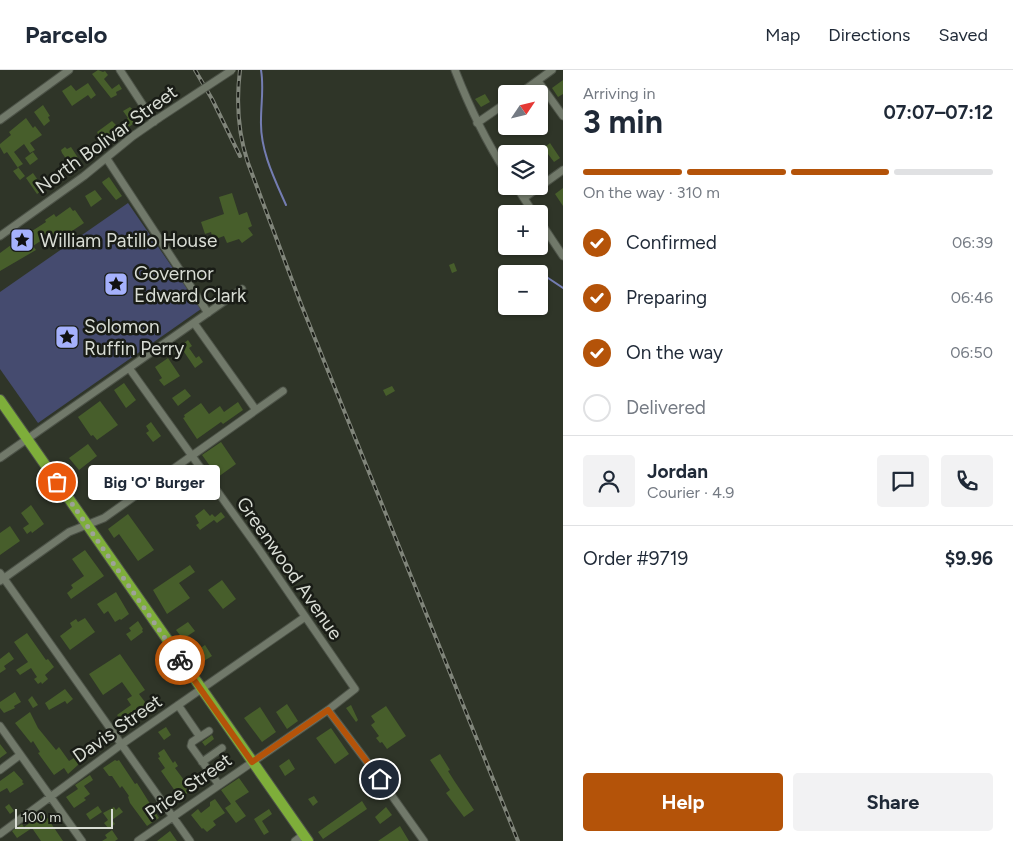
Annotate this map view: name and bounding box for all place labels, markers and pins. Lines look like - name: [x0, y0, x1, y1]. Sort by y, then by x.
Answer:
- place icon: William Patillo House: [9, 227, 35, 253]
- place label: William Patillo House: [40, 229, 217, 252]
- place label: Governor Edward Clark: [134, 262, 247, 307]
- place icon: Governor Edward Clark: [103, 271, 129, 297]
- place label: Solomon Ruffin Perry: [84, 315, 184, 360]
- place icon: Solomon Ruffin Perry: [54, 324, 80, 350]
- pin: [36, 461, 78, 503]
- callout: Big 'O' Burger: [87, 464, 220, 500]
- pin: [359, 758, 401, 800]

